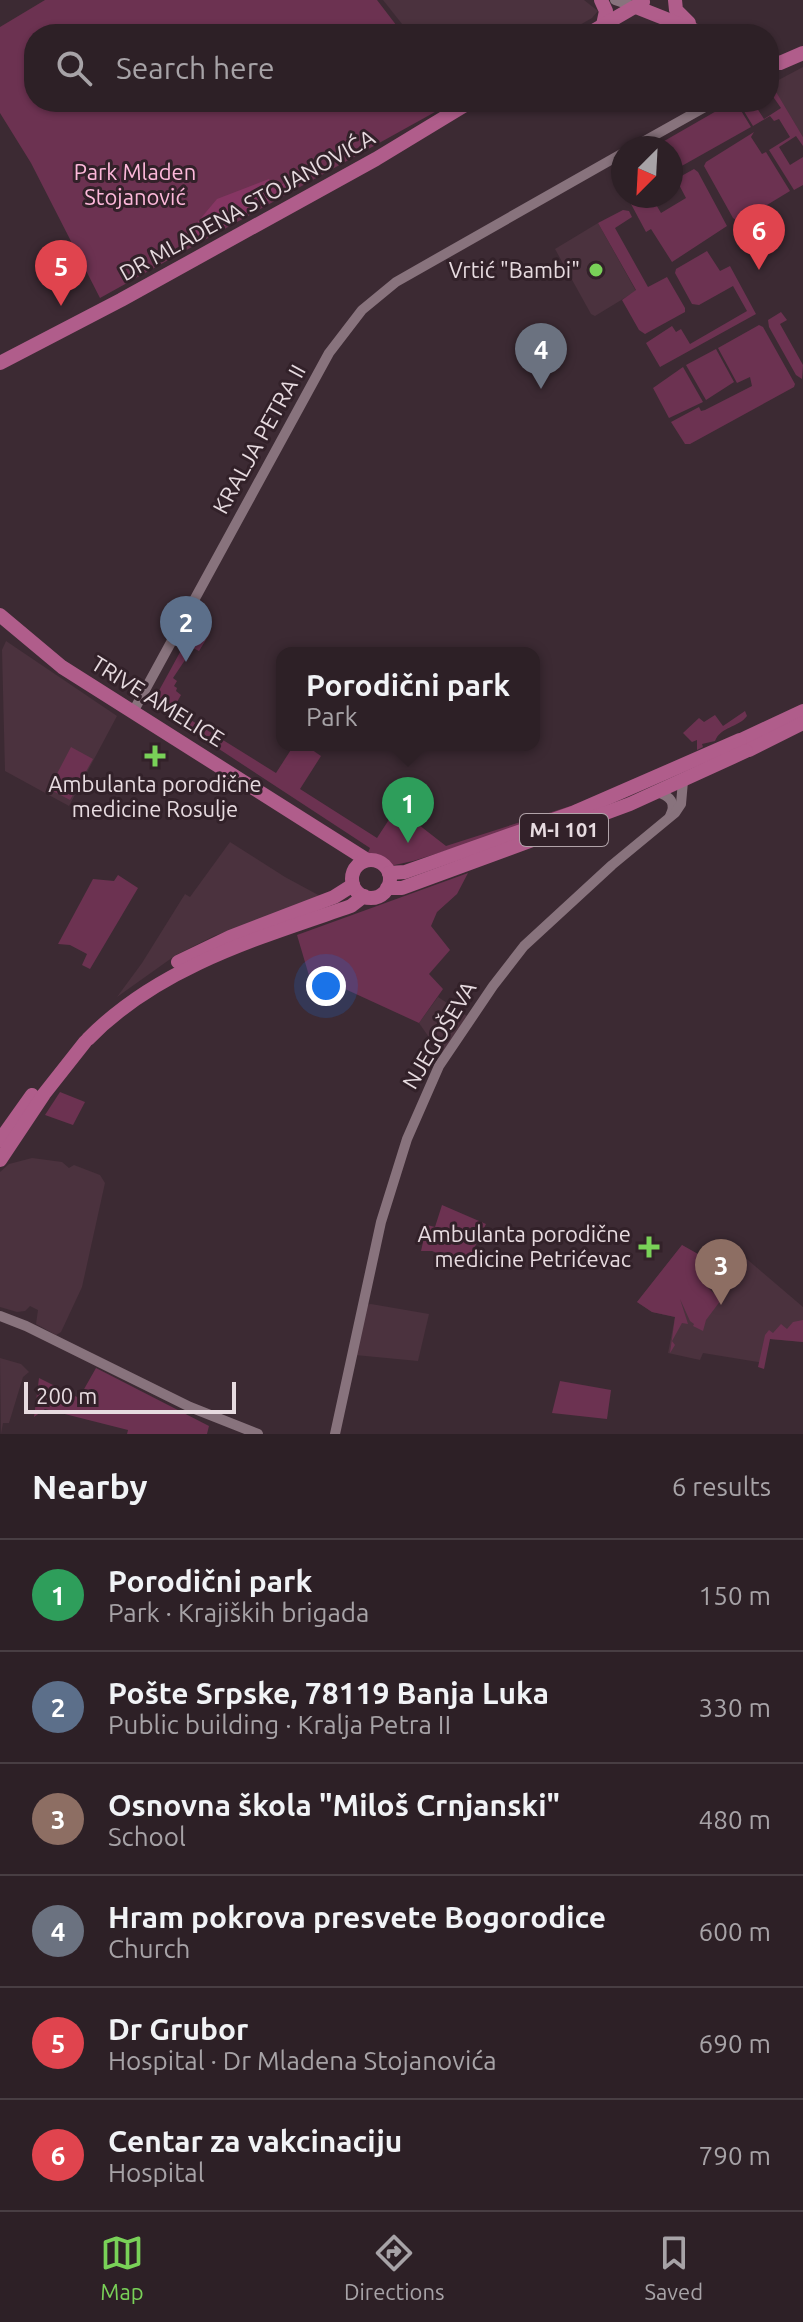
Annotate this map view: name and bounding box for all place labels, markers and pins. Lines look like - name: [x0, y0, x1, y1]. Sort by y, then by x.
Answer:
- pin: 6: [733, 204, 785, 270]
- pin: 5: [35, 240, 87, 306]
- place label: Vrtić "Bambi": [449, 257, 580, 282]
- marker: Vrtić "Bambi": [587, 261, 605, 279]
- pin: 4: [515, 323, 567, 389]
- pin: 2: [160, 596, 212, 662]
- marker: Ambulanta porodične medicine Rosulje: [144, 745, 166, 767]
- place label: Ambulanta porodične medicine Rosulje: [48, 771, 262, 821]
- pin: 1: [382, 777, 434, 843]
- place label: Ambulanta porodične medicine Petrićevac: [418, 1221, 631, 1271]
- marker: Ambulanta porodične medicine Petrićevac: [638, 1236, 660, 1258]
- pin: 3: [695, 1239, 747, 1305]

